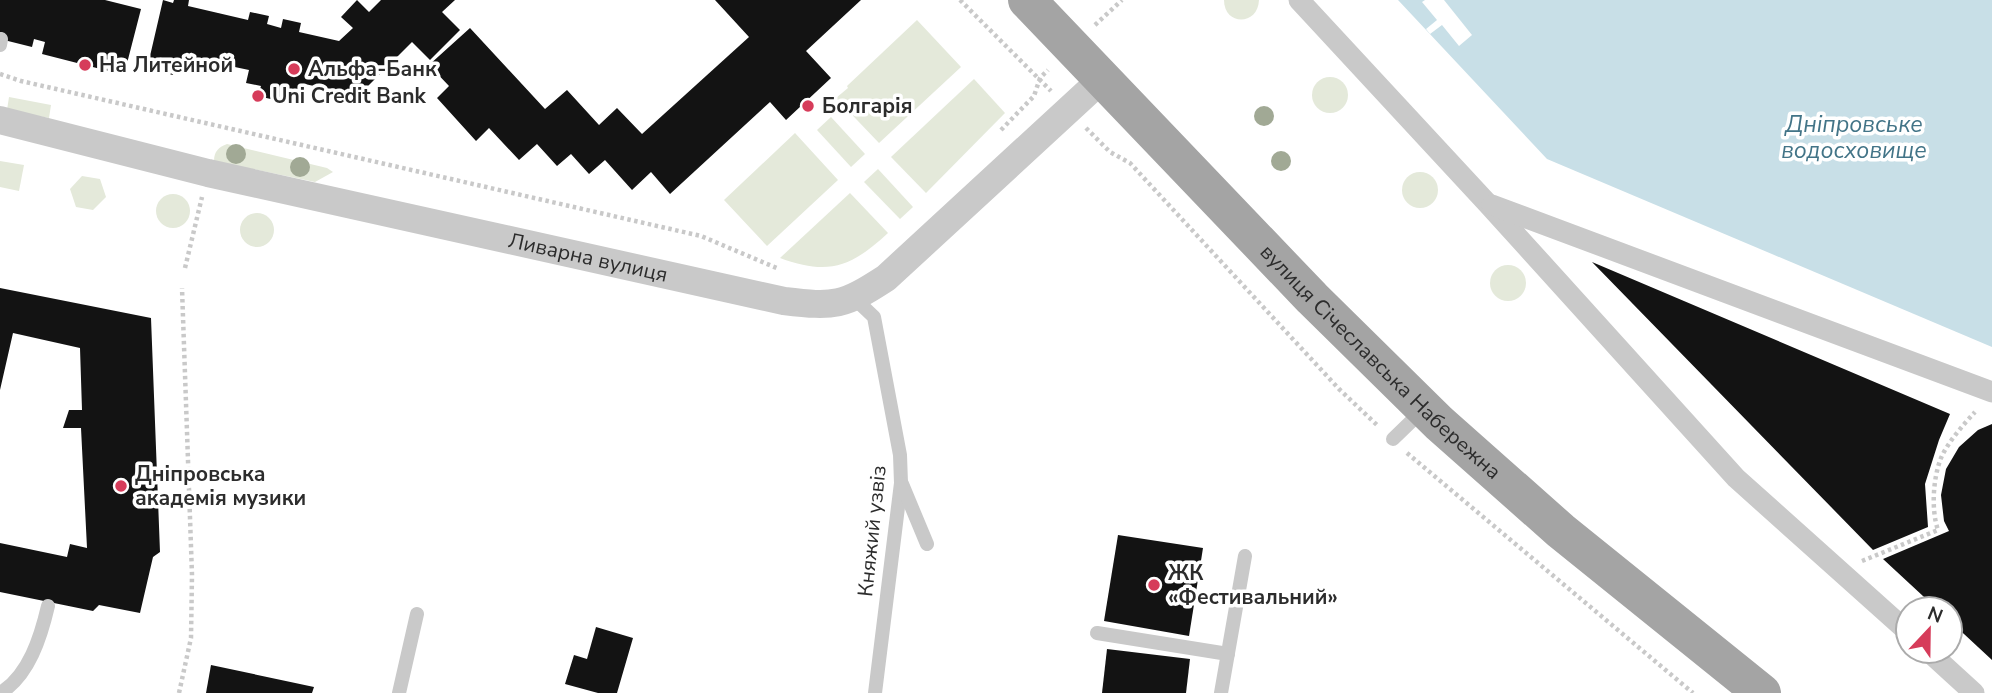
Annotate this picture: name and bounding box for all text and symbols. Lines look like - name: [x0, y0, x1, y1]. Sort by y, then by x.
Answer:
- place label: На Литейной: [99, 51, 233, 79]
- place label: Альфа-Банк: [308, 55, 437, 83]
- marker: На Литейной: [77, 57, 93, 73]
- marker: Альфа-Банк: [286, 61, 302, 77]
- place label: Uni Credit Bank: [272, 82, 426, 110]
- marker: Uni Credit Bank: [250, 88, 266, 104]
- place label: Болгарія: [822, 92, 913, 120]
- marker: Болгарія: [800, 98, 816, 114]
- water label: Дніпровське водосховище: [1781, 109, 1927, 166]
- street label: Ливарна вулиця: [506, 226, 670, 289]
- street label: вулиця Січеславська Набережна: [1254, 238, 1507, 486]
- place label: Дніпровська академія музики: [135, 460, 306, 512]
- street label: Княжий узвіз: [851, 464, 893, 598]
- marker: Дніпровська академія музики: [113, 478, 129, 494]
- place label: ЖК «Фестивальний»: [1168, 559, 1338, 611]
- marker: ЖК «Фестивальний»: [1146, 577, 1162, 593]
- north arrow: [1894, 595, 1964, 665]
- text: N: [1924, 600, 1946, 630]

